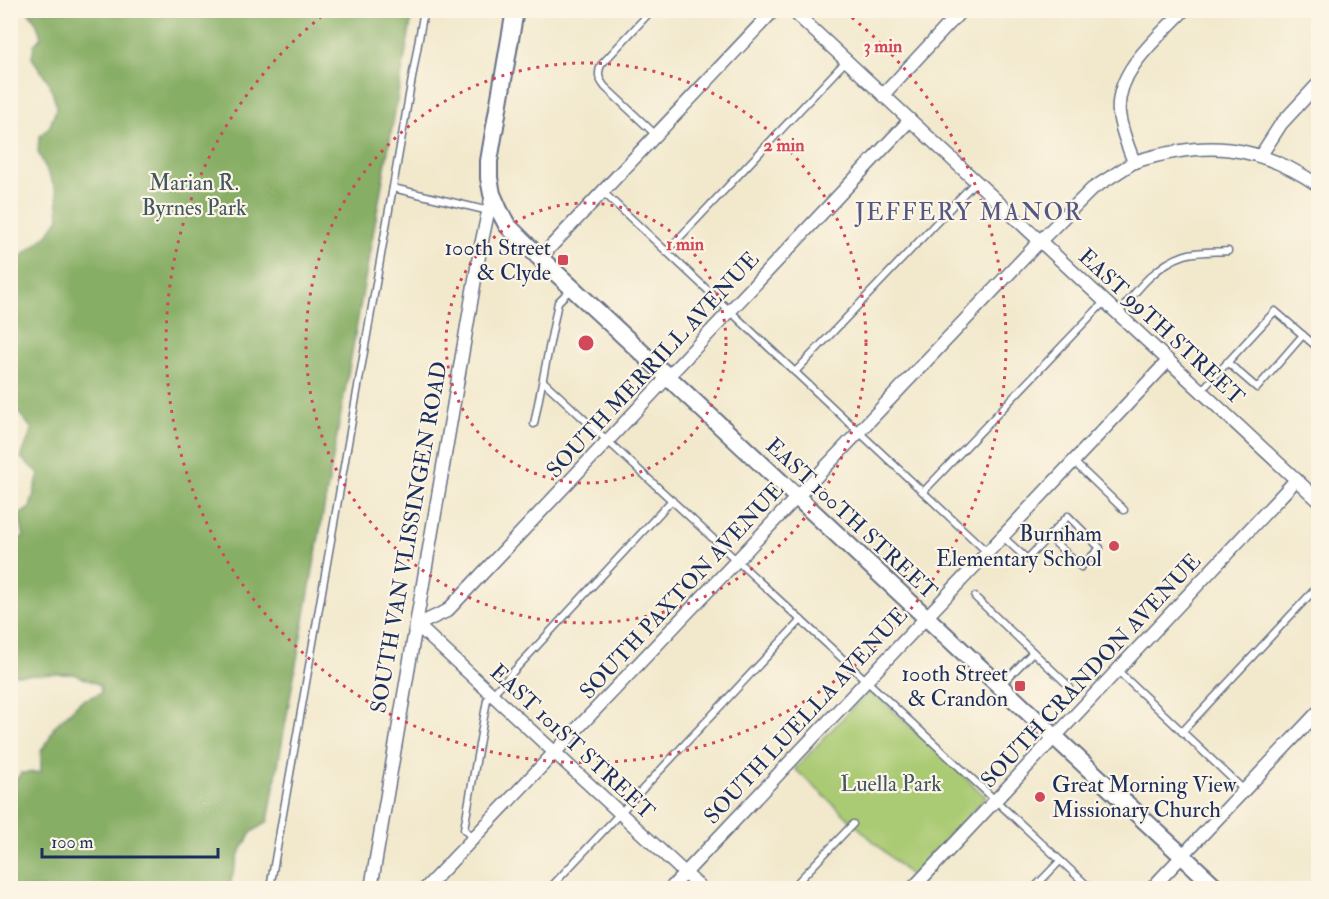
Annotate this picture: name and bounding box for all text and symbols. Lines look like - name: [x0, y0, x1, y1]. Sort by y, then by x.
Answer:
- text: 3 min: [864, 35, 903, 58]
- text: 2 min: [764, 134, 805, 157]
- park label: Marian R. Byrnes Park: [142, 169, 247, 222]
- district label: JEFFERY MANOR: [854, 197, 1083, 228]
- text: 1 min: [666, 233, 705, 256]
- place label: 100th Street & Clyde: [444, 234, 551, 287]
- street label: EAST 99TH STREET: [1072, 243, 1251, 411]
- street label: SOUTH MERRILL AVENUE: [540, 246, 765, 484]
- marker: 100th Street & Clyde: [556, 253, 570, 267]
- centre of rings: [576, 333, 596, 353]
- street label: SOUTH VAN VLISSINGEN ROAD: [364, 359, 454, 715]
- street label: EAST 100TH STREET: [760, 432, 943, 606]
- street label: SOUTH PAXTON AVENUE: [574, 476, 790, 705]
- place label: Burnham Elementary School: [936, 520, 1102, 573]
- marker: Burnham Elementary School: [1107, 539, 1121, 553]
- street label: SOUTH CRANDON AVENUE: [975, 547, 1207, 794]
- street label: SOUTH LUELLA AVENUE: [698, 601, 914, 830]
- street label: EAST 101ST STREET: [484, 658, 661, 826]
- place label: 100th Street & Crandon: [901, 660, 1008, 713]
- marker: 100th Street & Crandon: [1013, 679, 1027, 693]
- park label: Luella Park: [840, 770, 942, 798]
- place label: Great Morning View Missionary Church: [1052, 771, 1237, 824]
- marker: Great Morning View Missionary Church: [1033, 790, 1047, 804]
- scale bar: [42, 821, 218, 859]
- text: 100 m: [51, 831, 94, 854]

